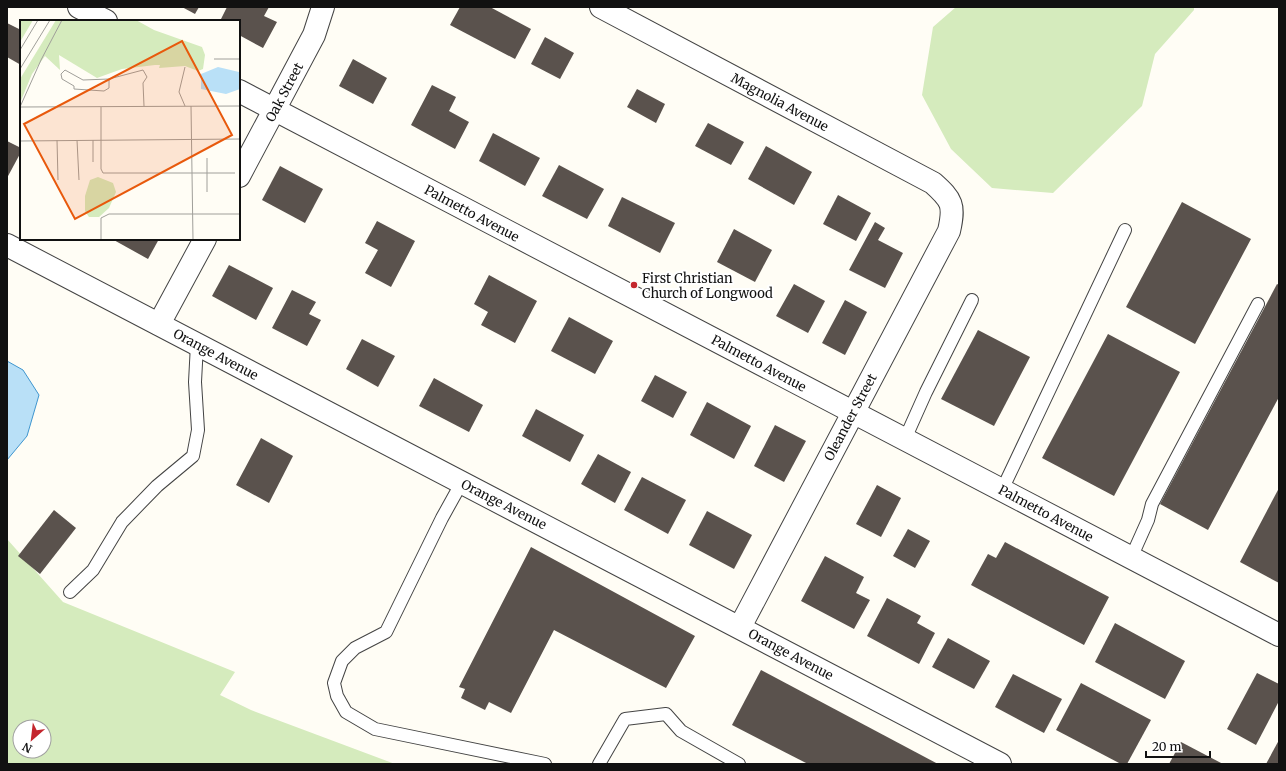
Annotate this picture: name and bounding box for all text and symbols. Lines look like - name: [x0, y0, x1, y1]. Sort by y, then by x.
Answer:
- inset map: [20, 20, 240, 240]
- street label: Oak Street: [262, 60, 307, 125]
- street label: Magnolia Avenue: [728, 70, 832, 135]
- street label: Palmetto Avenue: [421, 181, 522, 246]
- place label: First Christian Church of Longwood: [642, 270, 773, 302]
- marker: First Christian Church of Longwood: [629, 280, 639, 290]
- street label: Orange Avenue: [170, 325, 261, 384]
- street label: Palmetto Avenue: [708, 331, 809, 396]
- street label: Oleander Street: [820, 371, 881, 464]
- street label: Orange Avenue: [458, 476, 550, 533]
- street label: Palmetto Avenue: [995, 481, 1096, 546]
- street label: Orange Avenue: [745, 625, 836, 684]
- north arrow: [12, 719, 52, 759]
- scale bar: [1146, 733, 1210, 759]
- text: N: [20, 739, 34, 756]
- text: 20 m: [1152, 739, 1181, 754]

